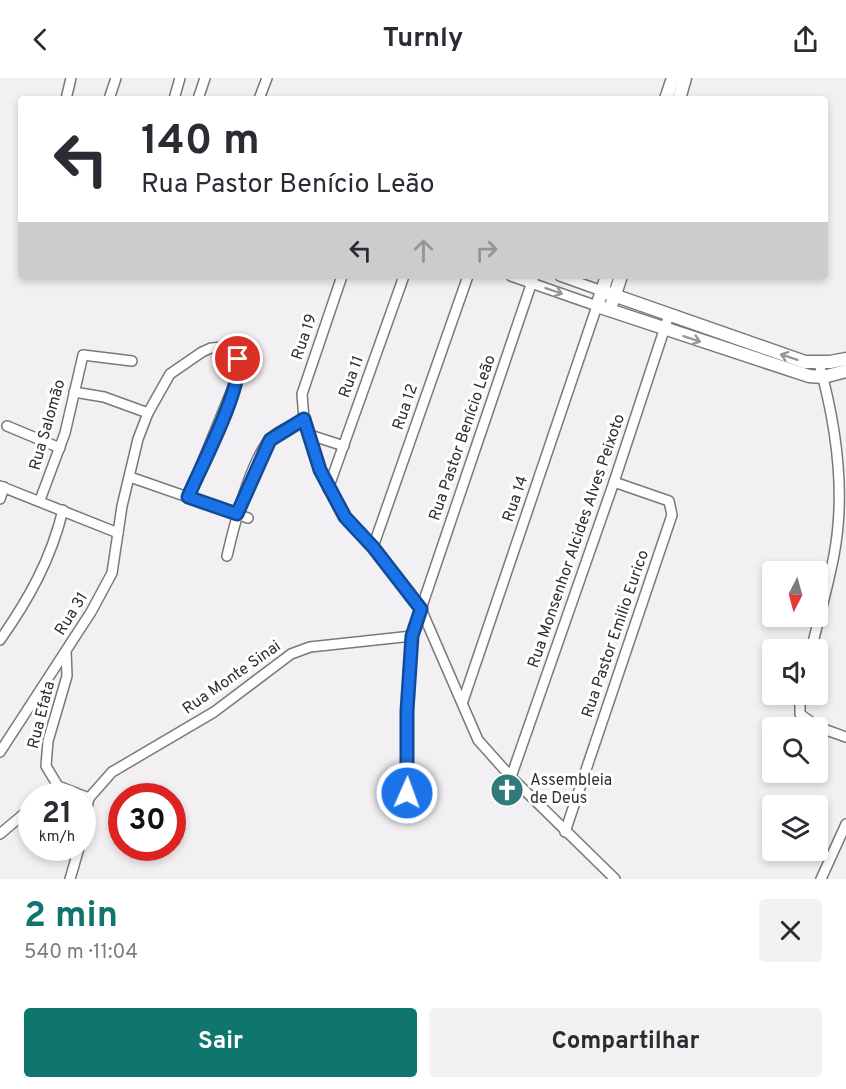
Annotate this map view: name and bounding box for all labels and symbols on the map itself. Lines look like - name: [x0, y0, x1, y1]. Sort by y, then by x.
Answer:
- one-way arrow: [544, 286, 563, 297]
- street label: Rua 19: [288, 311, 322, 363]
- pin: [212, 333, 263, 384]
- one-way arrow: [682, 334, 701, 345]
- one-way arrow: [780, 350, 799, 361]
- street label: Rua Pastor Benício Leão: [425, 352, 501, 524]
- street label: Rua 11: [335, 353, 369, 401]
- street label: Rua Salomão: [25, 377, 71, 473]
- street label: Rua 12: [389, 381, 423, 433]
- street label: Rua Monsenhor Alcides Alves Peixoto: [524, 411, 630, 671]
- street label: Rua 14: [499, 473, 533, 525]
- street label: Rua Pastor Emilio Eurico: [578, 547, 654, 720]
- north arrow: [762, 561, 828, 627]
- street label: Rua 31: [51, 589, 93, 639]
- street label: Rua Monte Sinai: [179, 637, 285, 719]
- street label: Rua Efata: [24, 679, 60, 751]
- position arrow: [375, 761, 439, 825]
- place label: Assembleia de Deus: [530, 771, 612, 809]
- church icon: Assembleia de Deus: [489, 772, 525, 808]
- speed limit sign: 30: [108, 783, 186, 861]

